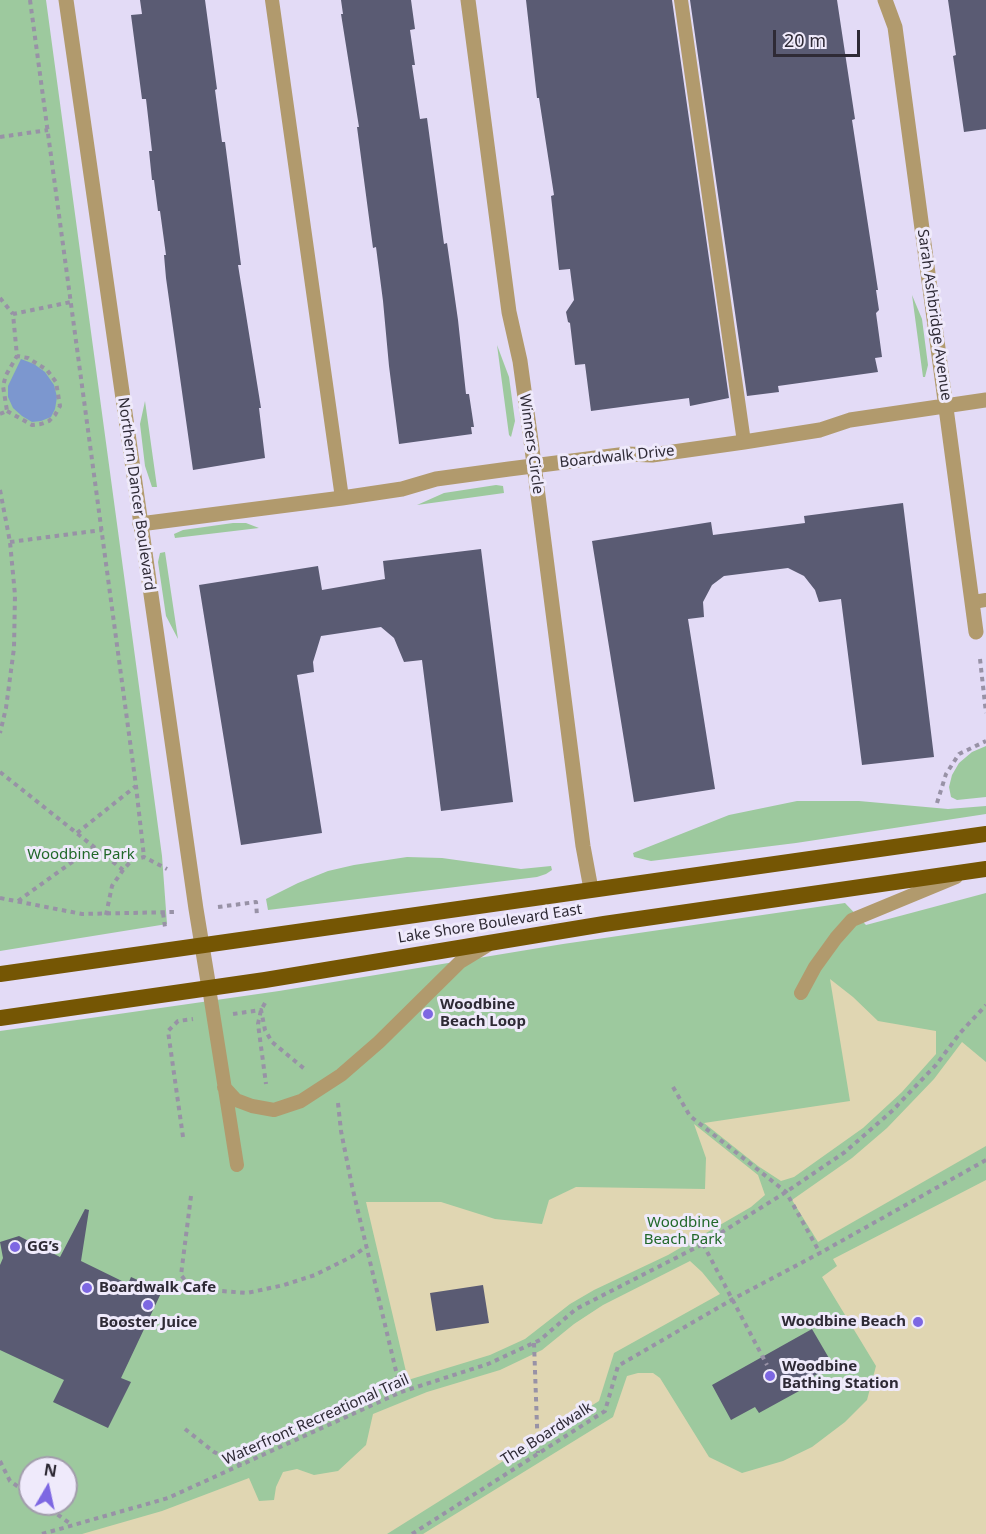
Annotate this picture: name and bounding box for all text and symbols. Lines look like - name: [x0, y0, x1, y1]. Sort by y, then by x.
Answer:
- scale bar: [776, 18, 863, 56]
- text: 20 m: [784, 28, 826, 52]
- street label: Sarah Ashbridge Avenue: [913, 228, 955, 402]
- street label: Winners Circle: [515, 393, 547, 495]
- street label: Northern Dancer Boulevard: [114, 396, 158, 592]
- street label: Boardwalk Drive: [559, 442, 675, 472]
- park label: Woodbine Park: [27, 846, 135, 864]
- street label: Lake Shore Boulevard East: [397, 901, 583, 947]
- place label: Woodbine Beach Loop: [440, 996, 526, 1031]
- marker: Woodbine Beach Loop: [421, 1007, 435, 1021]
- park label: Woodbine Beach Park: [644, 1214, 722, 1249]
- place label: GG’s: [27, 1238, 59, 1256]
- marker: GG’s: [8, 1240, 22, 1254]
- place label: Boardwalk Cafe: [99, 1279, 216, 1297]
- marker: Boardwalk Cafe: [80, 1281, 94, 1295]
- marker: Booster Juice: [141, 1298, 155, 1312]
- place label: Woodbine Beach: [782, 1313, 906, 1331]
- place label: Booster Juice: [99, 1314, 197, 1332]
- marker: Woodbine Beach: [911, 1315, 925, 1329]
- place label: Woodbine Bathing Station: [782, 1358, 899, 1393]
- marker: Woodbine Bathing Station: [763, 1369, 777, 1383]
- street label: Waterfront Recreational Trail: [220, 1371, 412, 1469]
- street label: The Boardwalk: [498, 1399, 596, 1469]
- north arrow: [18, 1456, 78, 1516]
- text: N: [42, 1458, 59, 1482]

